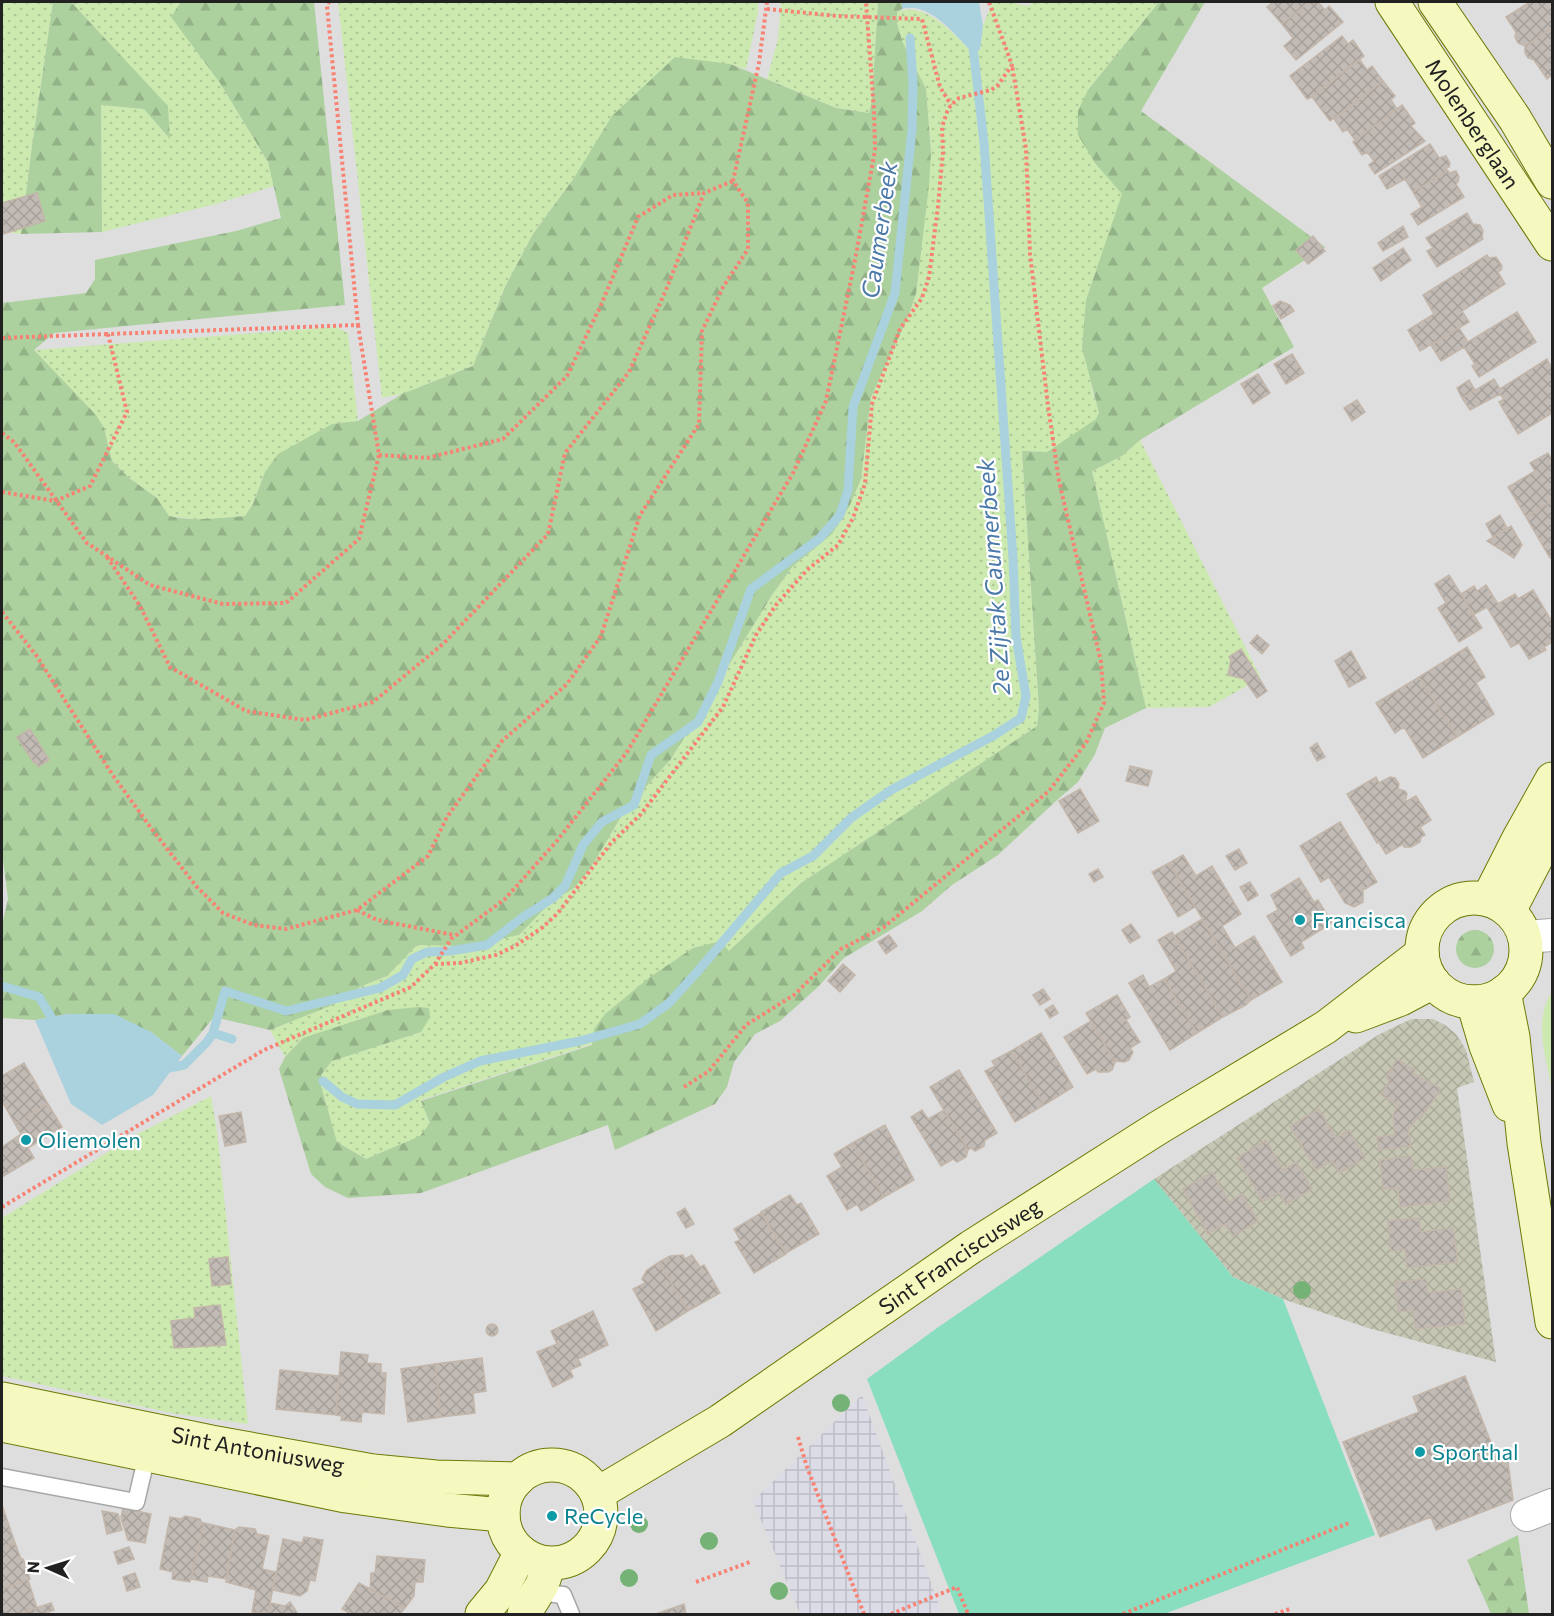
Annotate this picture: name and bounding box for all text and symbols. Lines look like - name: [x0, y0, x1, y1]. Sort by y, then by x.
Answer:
- street label: Molenberglaan: [1420, 53, 1526, 194]
- water label: Caumerbeek: [855, 158, 903, 300]
- water label: 2e Zijtak Caumerbeek: [970, 457, 1015, 697]
- place label: Francisca: [1312, 906, 1406, 933]
- marker: Francisca: [1293, 913, 1307, 927]
- place label: Oliemolen: [38, 1126, 141, 1153]
- marker: Oliemolen: [19, 1133, 33, 1147]
- street label: Sint Franciscusweg: [873, 1192, 1046, 1320]
- street label: Sint Antoniusweg: [169, 1420, 347, 1479]
- place label: Sporthal: [1432, 1438, 1519, 1465]
- marker: Sporthal: [1413, 1445, 1427, 1459]
- place label: ReCycle: [564, 1502, 643, 1529]
- marker: ReCycle: [545, 1509, 559, 1523]
- north arrow: [18, 1538, 78, 1598]
- text: N: [23, 1561, 42, 1574]

